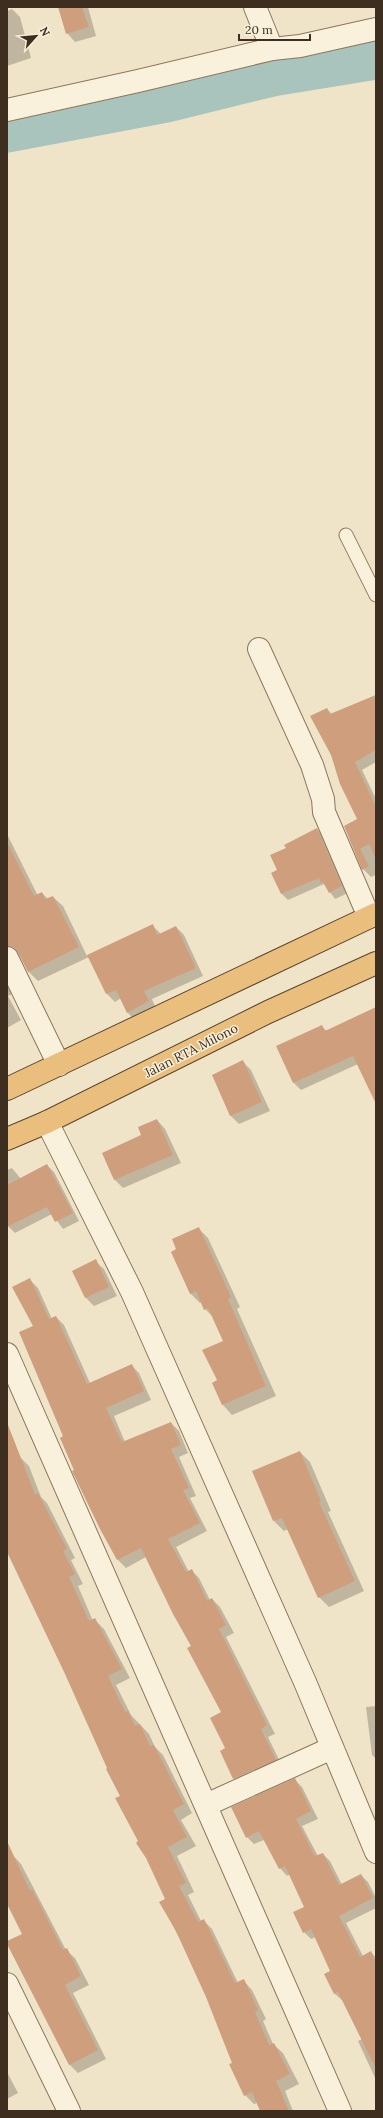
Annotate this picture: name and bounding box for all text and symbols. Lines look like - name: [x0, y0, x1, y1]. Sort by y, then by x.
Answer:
- north arrow: [16, 16, 56, 56]
- scale bar: [239, 16, 310, 42]
- text: 20 m: [245, 22, 273, 37]
- text: N: [37, 24, 53, 39]
- street label: Jalan RTA Milono: [141, 1019, 241, 1082]

